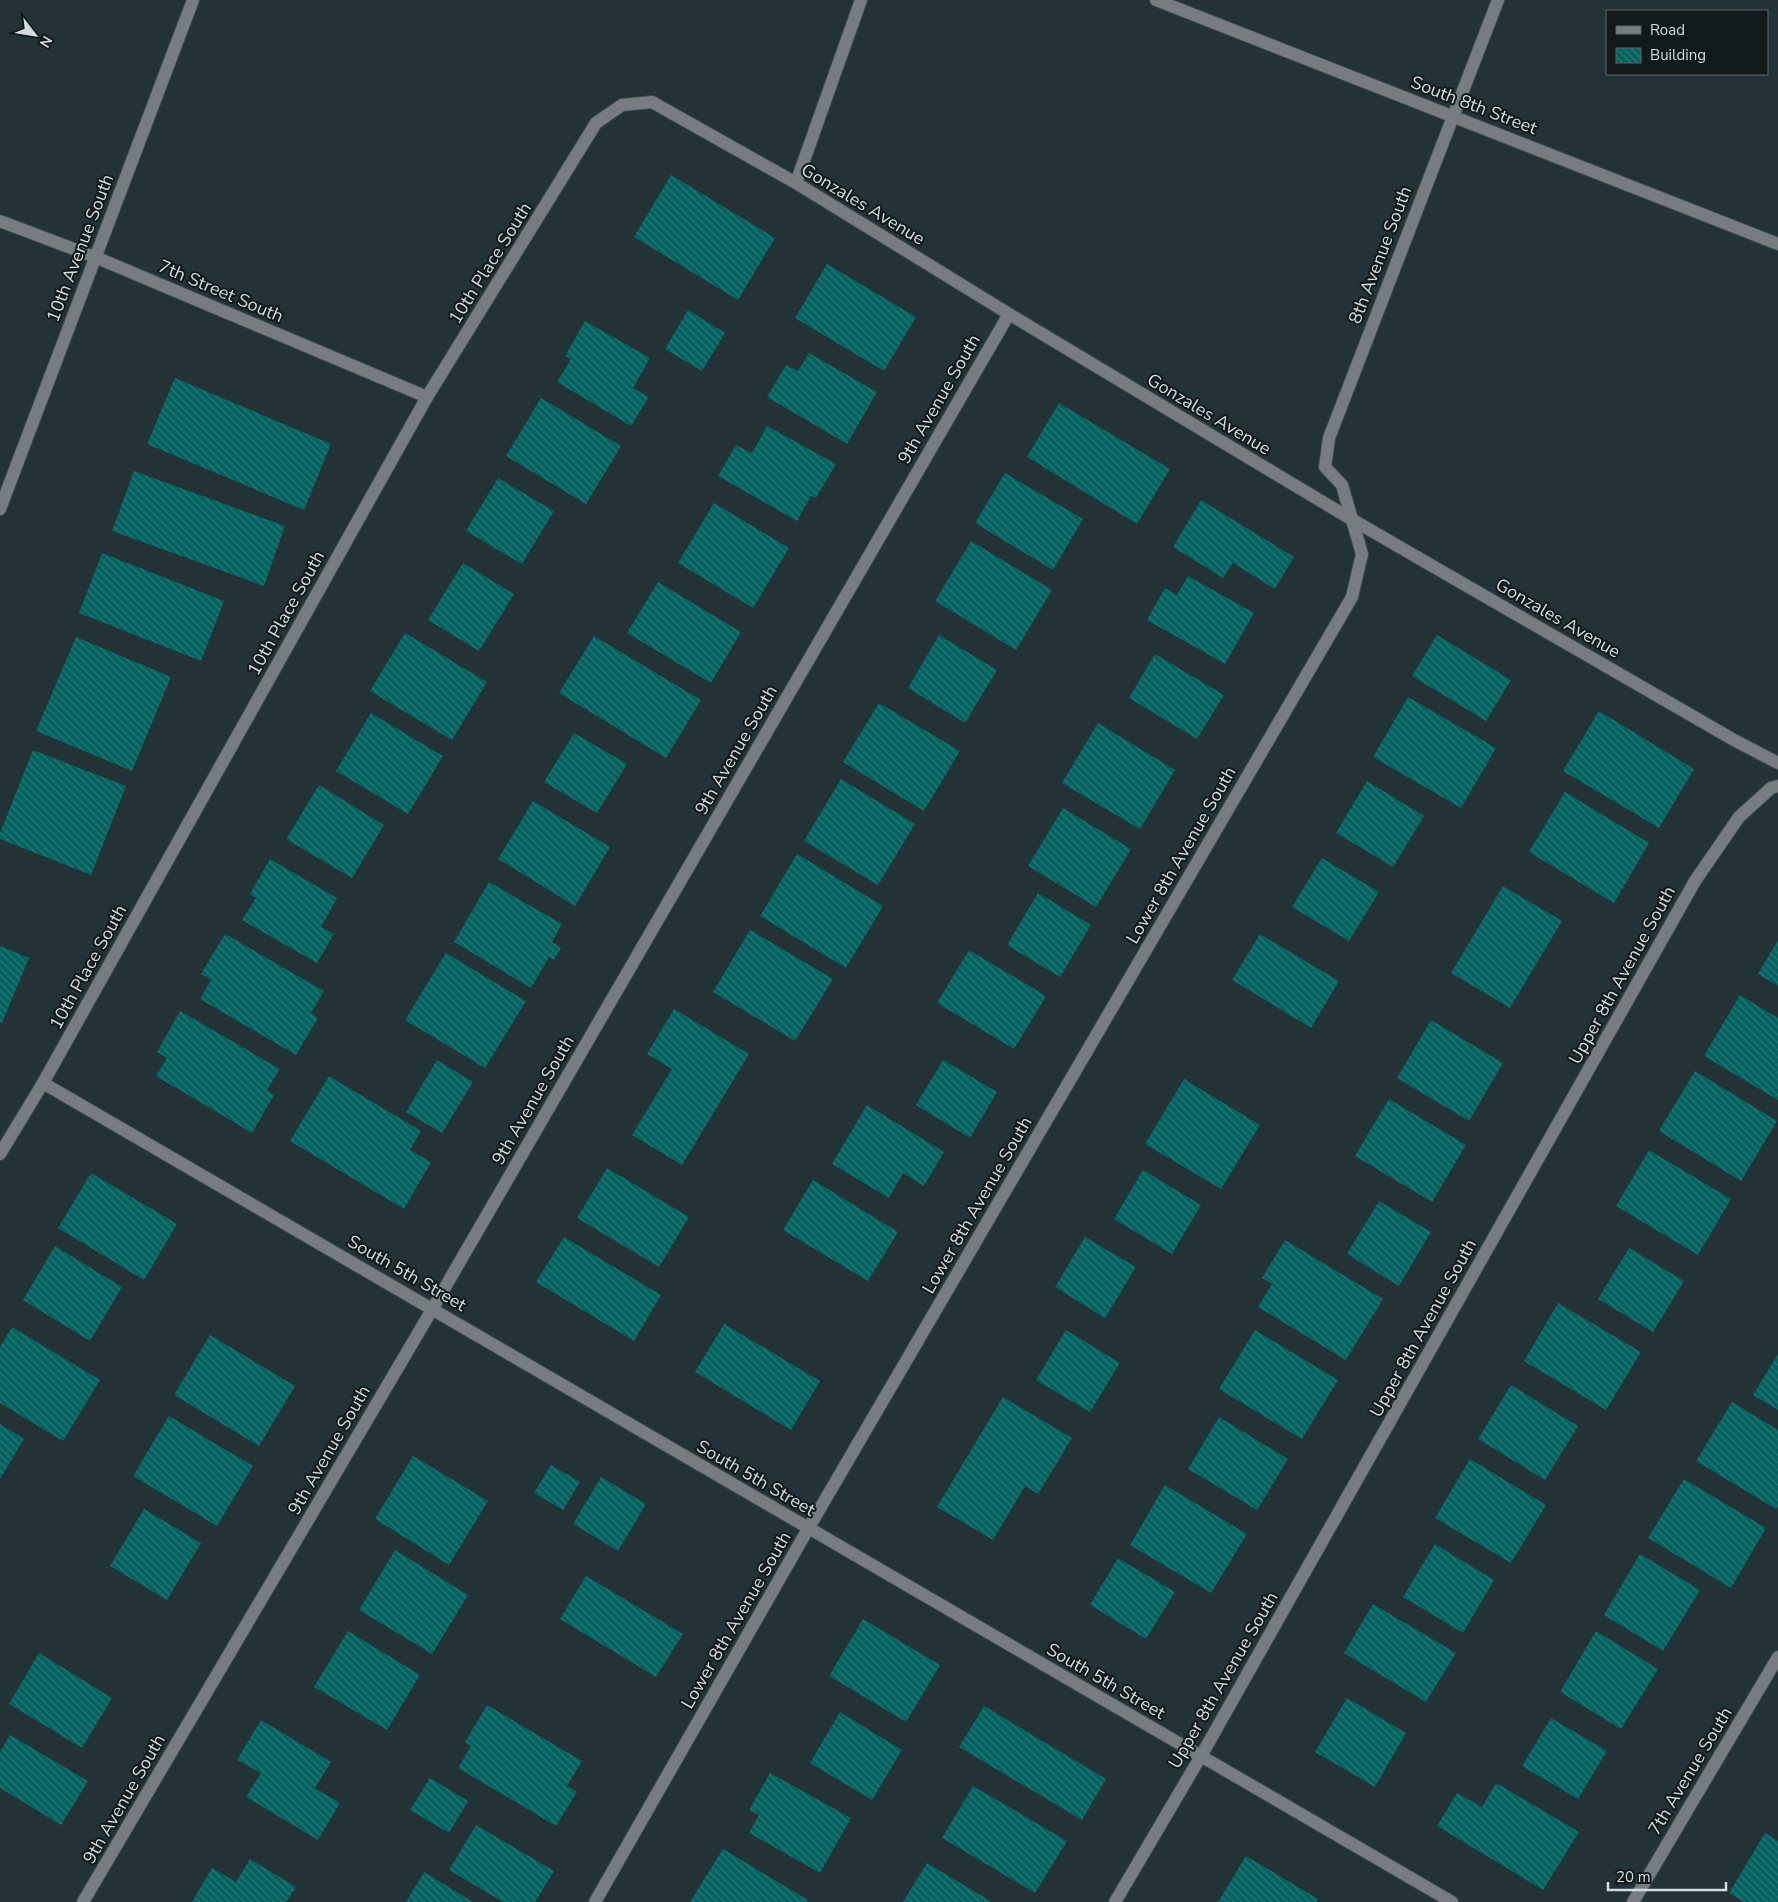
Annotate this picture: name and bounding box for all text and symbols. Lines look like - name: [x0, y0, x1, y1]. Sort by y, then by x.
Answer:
- north arrow: [10, 10, 60, 60]
- legend: [1606, 10, 1768, 75]
- text: Road: [1650, 20, 1685, 40]
- text: N: [35, 32, 57, 51]
- text: Building: [1650, 45, 1706, 65]
- street label: South 8th Street: [1407, 70, 1541, 140]
- street label: Gonzales Avenue: [797, 158, 929, 250]
- street label: 10th Avenue South: [41, 171, 119, 325]
- street label: 8th Avenue South: [1343, 183, 1417, 327]
- street label: 10th Place South: [443, 198, 537, 328]
- street label: 7th Street South: [155, 254, 287, 328]
- street label: 9th Avenue South: [892, 330, 986, 468]
- street label: Gonzales Avenue: [1143, 368, 1275, 460]
- street label: 10th Place South: [242, 546, 330, 680]
- street label: Gonzales Avenue: [1491, 572, 1625, 664]
- street label: 9th Avenue South: [689, 681, 783, 819]
- street label: Lower 8th Avenue South: [1120, 762, 1242, 948]
- street label: Upper 8th Avenue South: [1563, 882, 1681, 1068]
- street label: 10th Place South: [44, 900, 132, 1034]
- street label: 9th Avenue South: [486, 1031, 580, 1169]
- street label: Lower 8th Avenue South: [916, 1112, 1038, 1298]
- street label: South 5th Street: [343, 1229, 471, 1317]
- street label: Upper 8th Avenue South: [1364, 1235, 1482, 1421]
- street label: 9th Avenue South: [282, 1381, 376, 1519]
- street label: South 5th Street: [692, 1434, 820, 1522]
- street label: Lower 8th Avenue South: [675, 1527, 797, 1713]
- street label: Upper 8th Avenue South: [1163, 1587, 1283, 1773]
- street label: South 5th Street: [1042, 1637, 1170, 1725]
- street label: 7th Avenue South: [1642, 1702, 1738, 1840]
- street label: 9th Avenue South: [77, 1730, 171, 1868]
- scale bar: [1608, 1860, 1726, 1892]
- text: 20 m: [1616, 1867, 1651, 1887]

